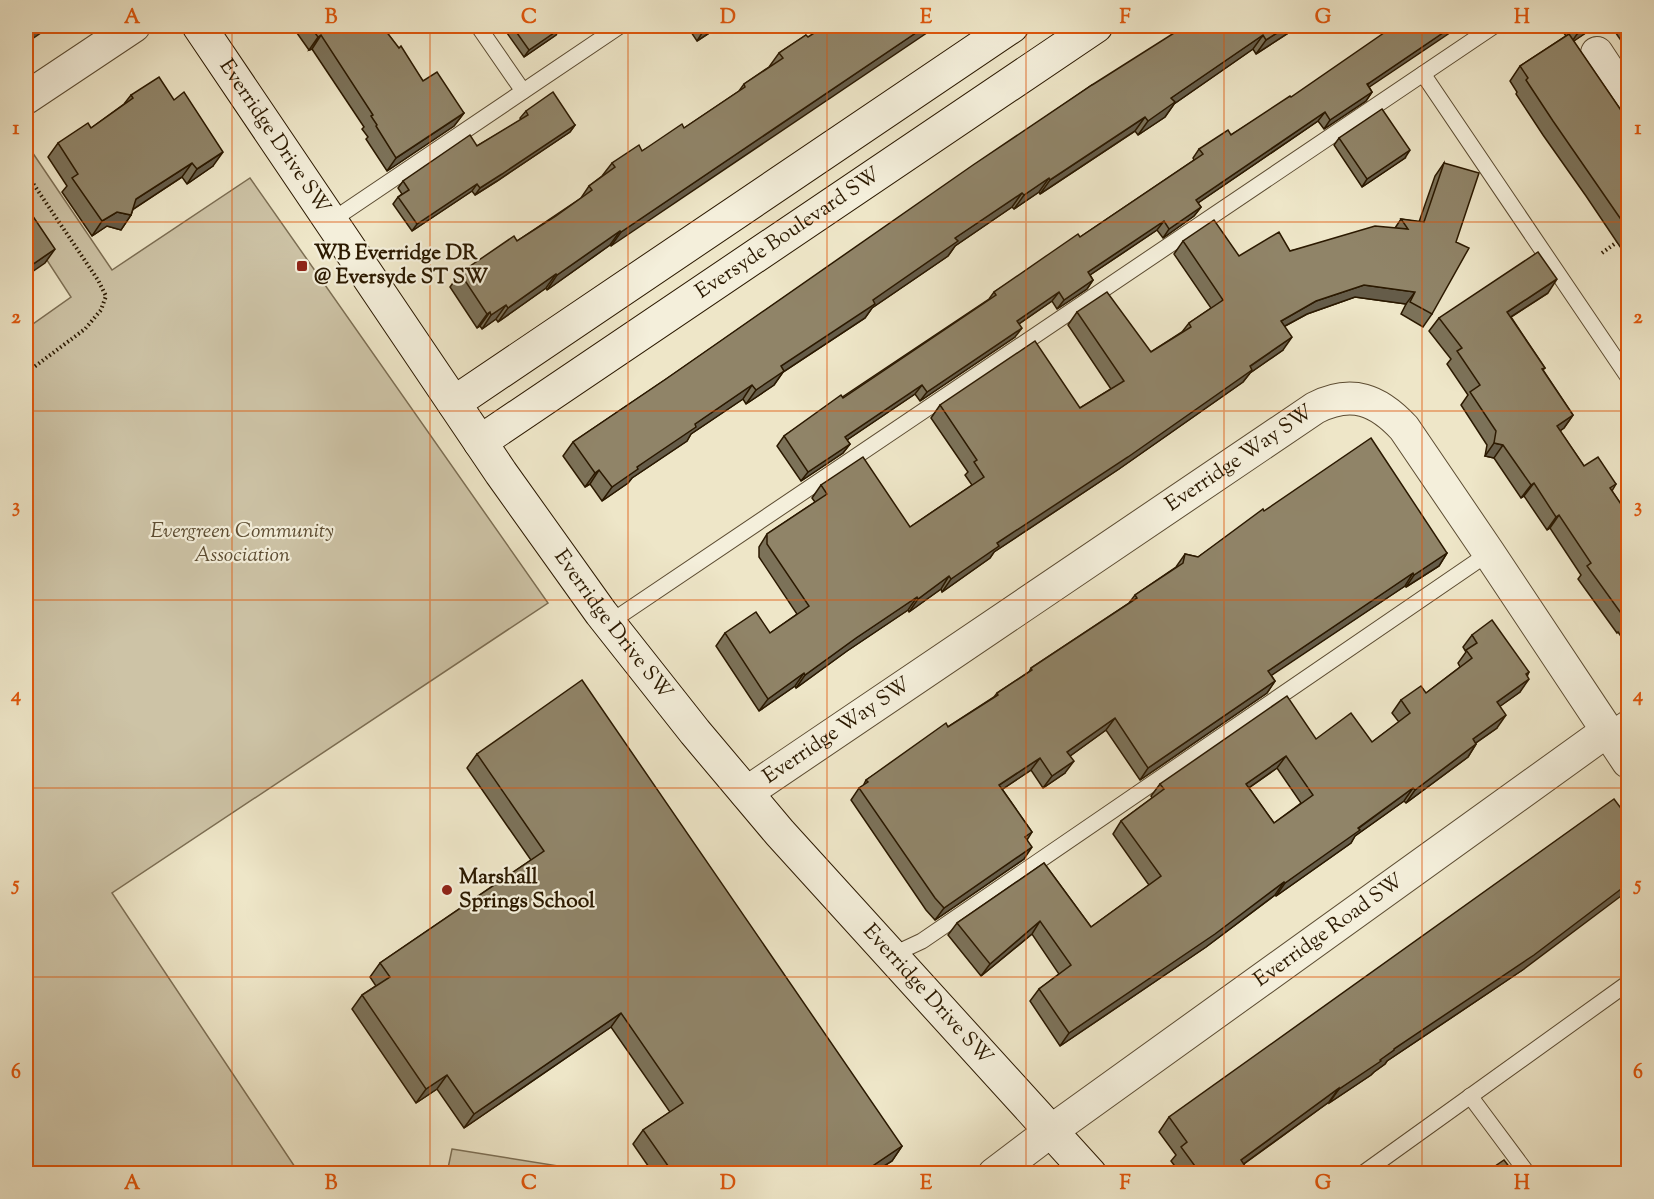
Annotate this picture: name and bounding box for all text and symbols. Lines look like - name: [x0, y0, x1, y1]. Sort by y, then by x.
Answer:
- text: A: [124, 4, 141, 33]
- text: B: [325, 4, 338, 33]
- text: C: [521, 4, 537, 33]
- text: D: [720, 4, 736, 33]
- text: E: [920, 4, 933, 33]
- text: F: [1119, 4, 1131, 33]
- text: G: [1315, 4, 1332, 33]
- text: H: [1514, 4, 1530, 33]
- street label: Everridge Drive SW: [211, 54, 337, 220]
- text: 1: [13, 115, 20, 144]
- text: 1: [1635, 115, 1642, 144]
- street label: Eversyde Boulevard SW: [690, 161, 887, 307]
- place label: WB Everridge DR @ Eversyde ST SW: [314, 239, 489, 293]
- marker: WB Everridge DR @ Eversyde ST SW: [295, 259, 309, 273]
- text: 2: [11, 304, 21, 333]
- text: 2: [1633, 304, 1643, 333]
- street label: Everridge Way SW: [1160, 398, 1319, 520]
- text: 3: [12, 493, 20, 522]
- text: 3: [1634, 493, 1642, 522]
- park label: Evergreen Community Association: [150, 517, 334, 571]
- street label: Everridge Drive SW: [546, 544, 679, 706]
- street label: Everridge Way SW: [757, 671, 917, 792]
- text: 4: [10, 682, 21, 711]
- text: 4: [1632, 682, 1643, 711]
- place label: Marshall Springs School: [459, 863, 595, 917]
- street label: Everridge Road SW: [1248, 867, 1410, 995]
- text: 5: [11, 871, 20, 900]
- text: 5: [1633, 871, 1642, 900]
- marker: Marshall Springs School: [440, 883, 454, 897]
- street label: Everridge Drive SW: [855, 918, 999, 1072]
- text: 6: [11, 1059, 21, 1088]
- text: 6: [1633, 1059, 1643, 1088]
- text: A: [124, 1170, 141, 1199]
- text: B: [325, 1170, 338, 1199]
- text: C: [521, 1170, 537, 1199]
- text: D: [720, 1170, 736, 1199]
- text: E: [920, 1170, 933, 1199]
- text: F: [1119, 1170, 1131, 1199]
- text: G: [1315, 1170, 1332, 1199]
- text: H: [1514, 1170, 1530, 1199]

